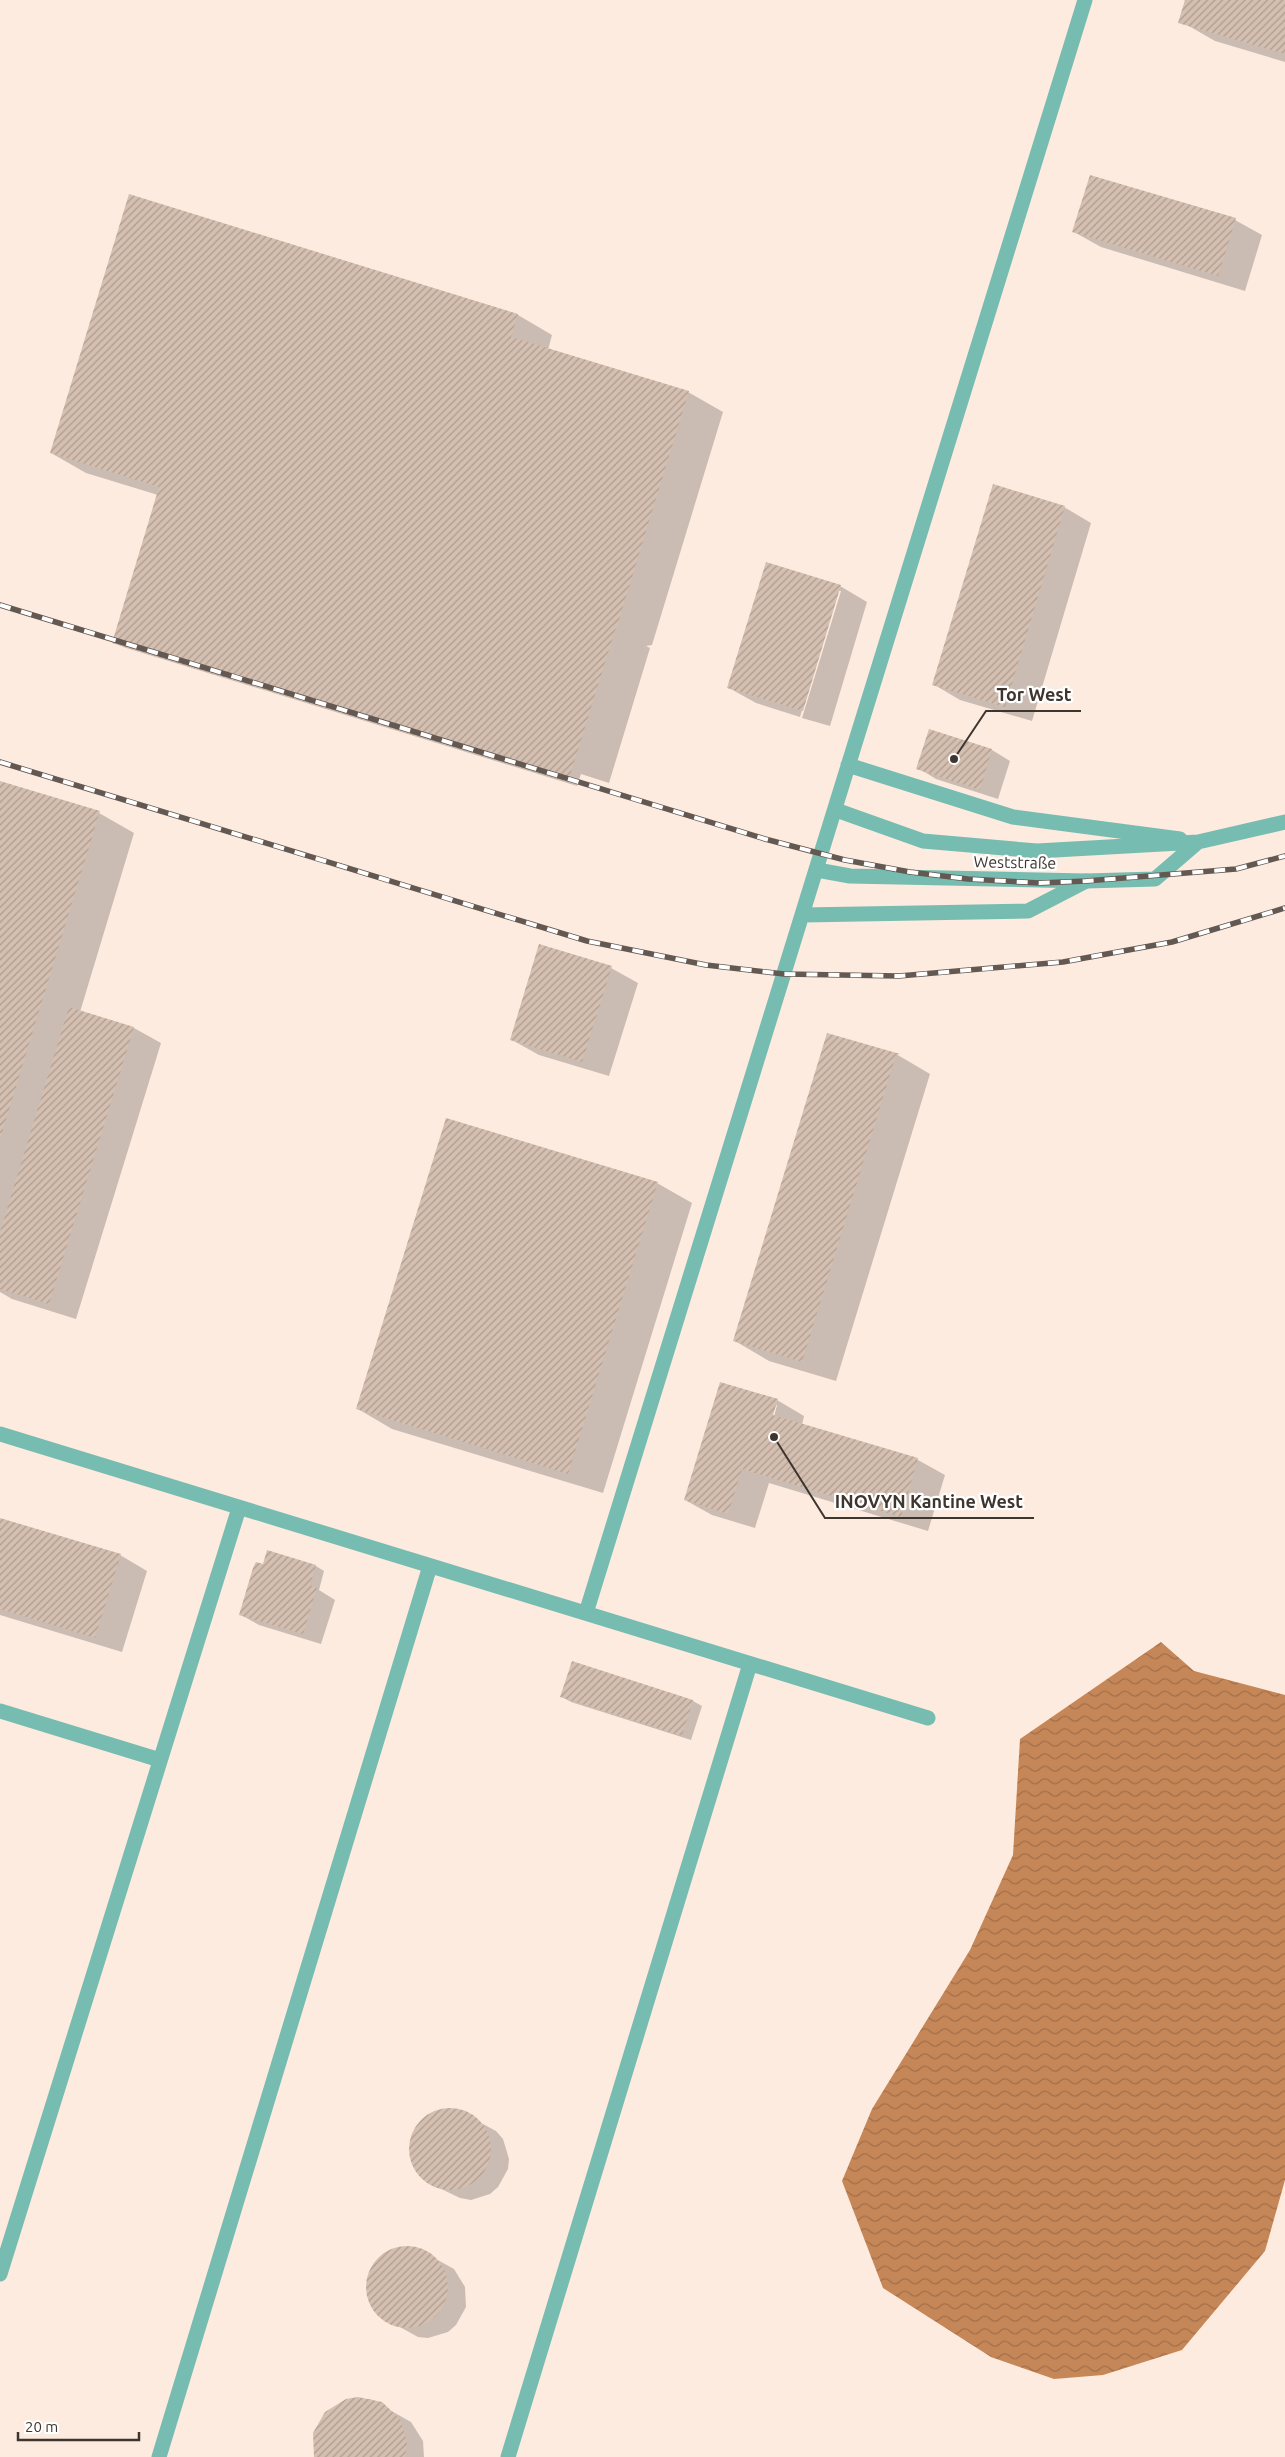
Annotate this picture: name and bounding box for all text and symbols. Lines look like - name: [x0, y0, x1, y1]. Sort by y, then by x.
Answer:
- callout: Tor West: [986, 678, 1081, 711]
- text: Tor West: [996, 684, 1072, 704]
- street label: Weststraße: [974, 852, 1056, 872]
- callout: INOVYN Kantine West: [825, 1485, 1034, 1518]
- text: INOVYN Kantine West: [835, 1491, 1023, 1511]
- scale bar: [18, 2410, 139, 2442]
- text: 20 m: [25, 2418, 58, 2435]

